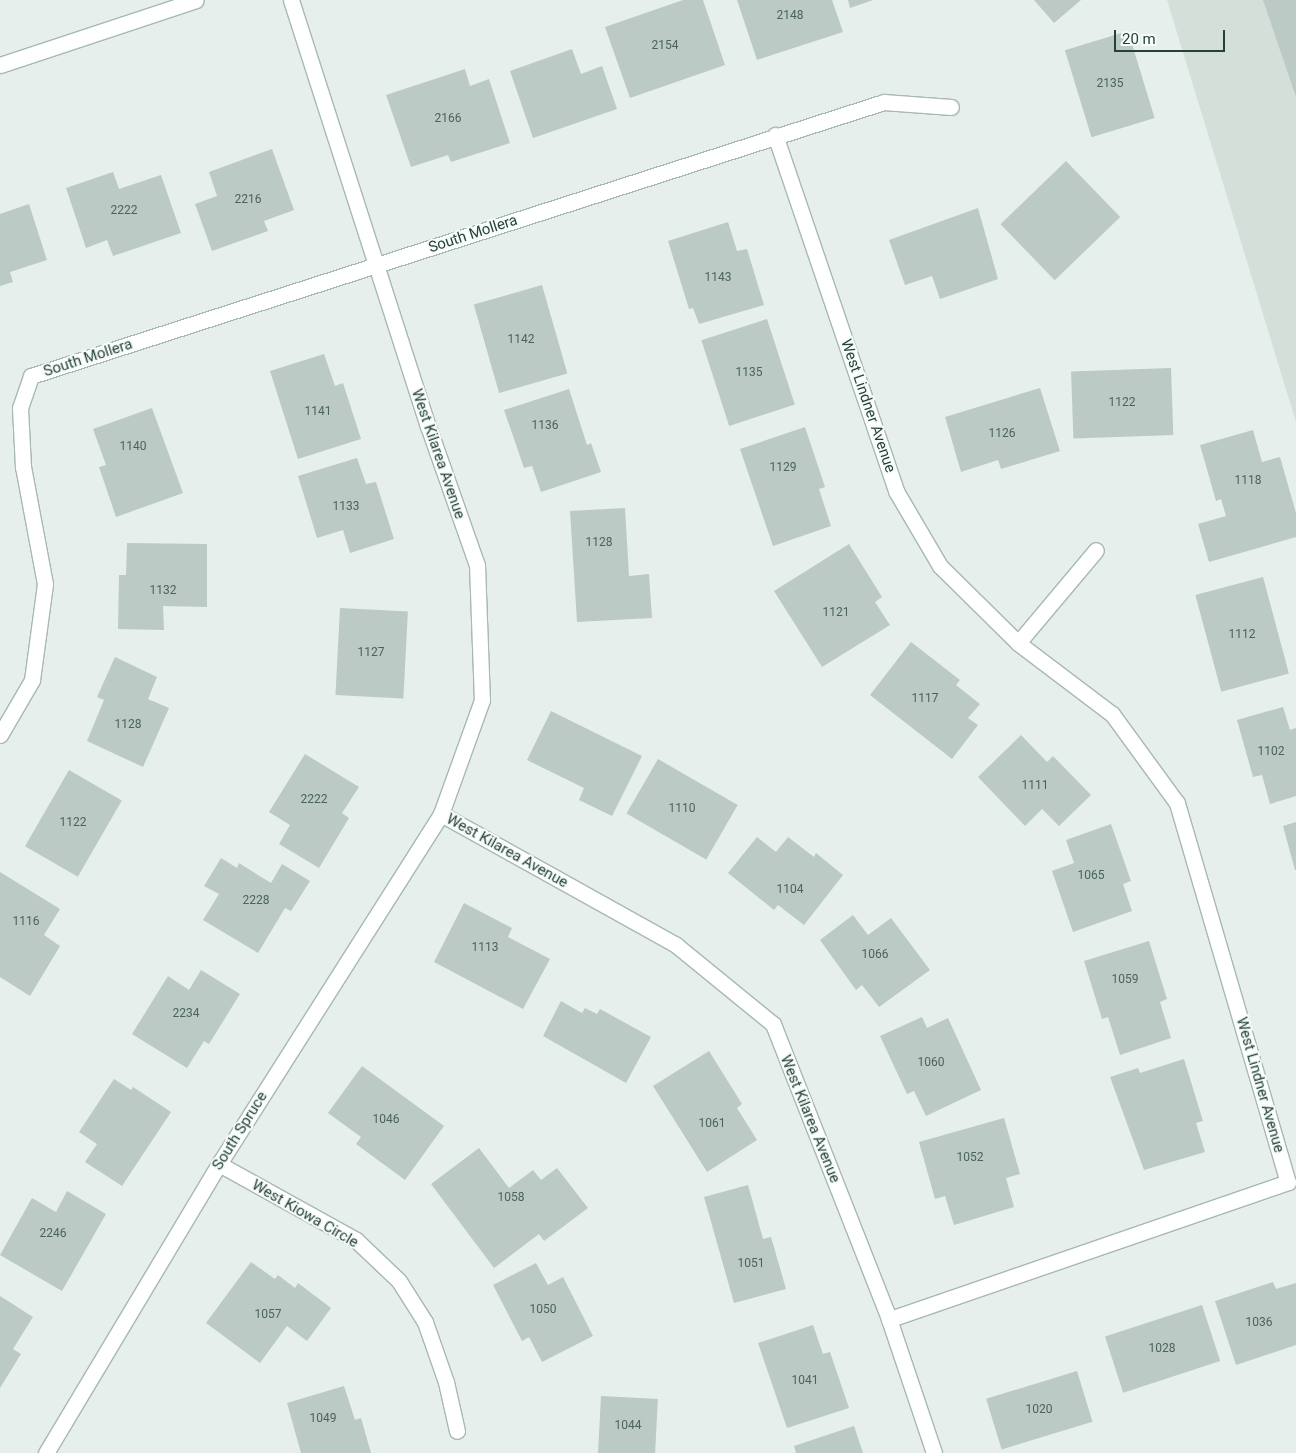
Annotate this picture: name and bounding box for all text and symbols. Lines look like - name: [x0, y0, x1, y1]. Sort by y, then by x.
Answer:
- house number: 2148: [777, 9, 803, 23]
- scale bar: [1116, 20, 1227, 52]
- text: 20 m: [1122, 30, 1156, 48]
- house number: 2154: [652, 39, 678, 53]
- house number: 2135: [1097, 77, 1123, 91]
- house number: 2166: [435, 112, 461, 126]
- house number: 2216: [235, 193, 261, 207]
- house number: 2222: [111, 204, 137, 218]
- street label: South Mollera: [426, 211, 520, 257]
- house number: 1143: [705, 271, 731, 285]
- house number: 1142: [508, 333, 534, 347]
- street label: South Mollera: [41, 335, 135, 381]
- street label: West Lindner Avenue: [837, 337, 899, 475]
- house number: 1135: [736, 366, 762, 380]
- street label: West Kilarea Avenue: [407, 387, 469, 521]
- house number: 1122: [1109, 396, 1135, 410]
- house number: 1141: [305, 405, 331, 419]
- house number: 1136: [532, 419, 558, 433]
- house number: 1126: [989, 427, 1015, 441]
- house number: 1140: [120, 440, 146, 454]
- house number: 1129: [770, 461, 796, 475]
- house number: 1118: [1235, 474, 1261, 488]
- house number: 1133: [333, 500, 359, 514]
- house number: 1128: [586, 536, 612, 550]
- house number: 1132: [150, 584, 176, 598]
- house number: 1121: [823, 606, 849, 620]
- house number: 1112: [1229, 628, 1255, 642]
- house number: 1127: [358, 646, 384, 660]
- house number: 1117: [912, 692, 938, 706]
- house number: 1128: [115, 718, 141, 732]
- house number: 1102: [1258, 745, 1284, 759]
- house number: 1111: [1022, 779, 1048, 793]
- house number: 2222: [301, 793, 327, 807]
- house number: 1110: [669, 802, 695, 816]
- street label: West Kilarea Avenue: [443, 810, 571, 892]
- house number: 1122: [60, 816, 86, 830]
- house number: 1065: [1078, 869, 1104, 883]
- house number: 1104: [777, 883, 803, 897]
- house number: 2228: [243, 894, 269, 908]
- house number: 1116: [13, 915, 39, 929]
- house number: 1113: [472, 941, 498, 955]
- house number: 1066: [862, 948, 888, 962]
- house number: 1059: [1112, 973, 1138, 987]
- house number: 2234: [173, 1007, 199, 1021]
- street label: West Lindner Avenue: [1232, 1015, 1288, 1155]
- street label: West Kilarea Avenue: [776, 1053, 844, 1185]
- house number: 1060: [918, 1056, 944, 1070]
- street label: South Spruce: [209, 1088, 271, 1174]
- house number: 1046: [373, 1113, 399, 1127]
- house number: 1061: [699, 1117, 725, 1131]
- house number: 1052: [957, 1151, 983, 1165]
- street label: West Kiowa Circle: [249, 1176, 361, 1252]
- house number: 1058: [498, 1191, 524, 1205]
- house number: 2246: [40, 1227, 66, 1241]
- house number: 1051: [738, 1257, 764, 1271]
- house number: 1050: [530, 1303, 556, 1317]
- house number: 1057: [255, 1308, 281, 1322]
- house number: 1036: [1246, 1316, 1272, 1330]
- house number: 1028: [1149, 1342, 1175, 1356]
- house number: 1041: [792, 1374, 818, 1388]
- house number: 1020: [1026, 1403, 1052, 1417]
- house number: 1049: [310, 1412, 336, 1426]
- house number: 1044: [615, 1419, 641, 1433]

